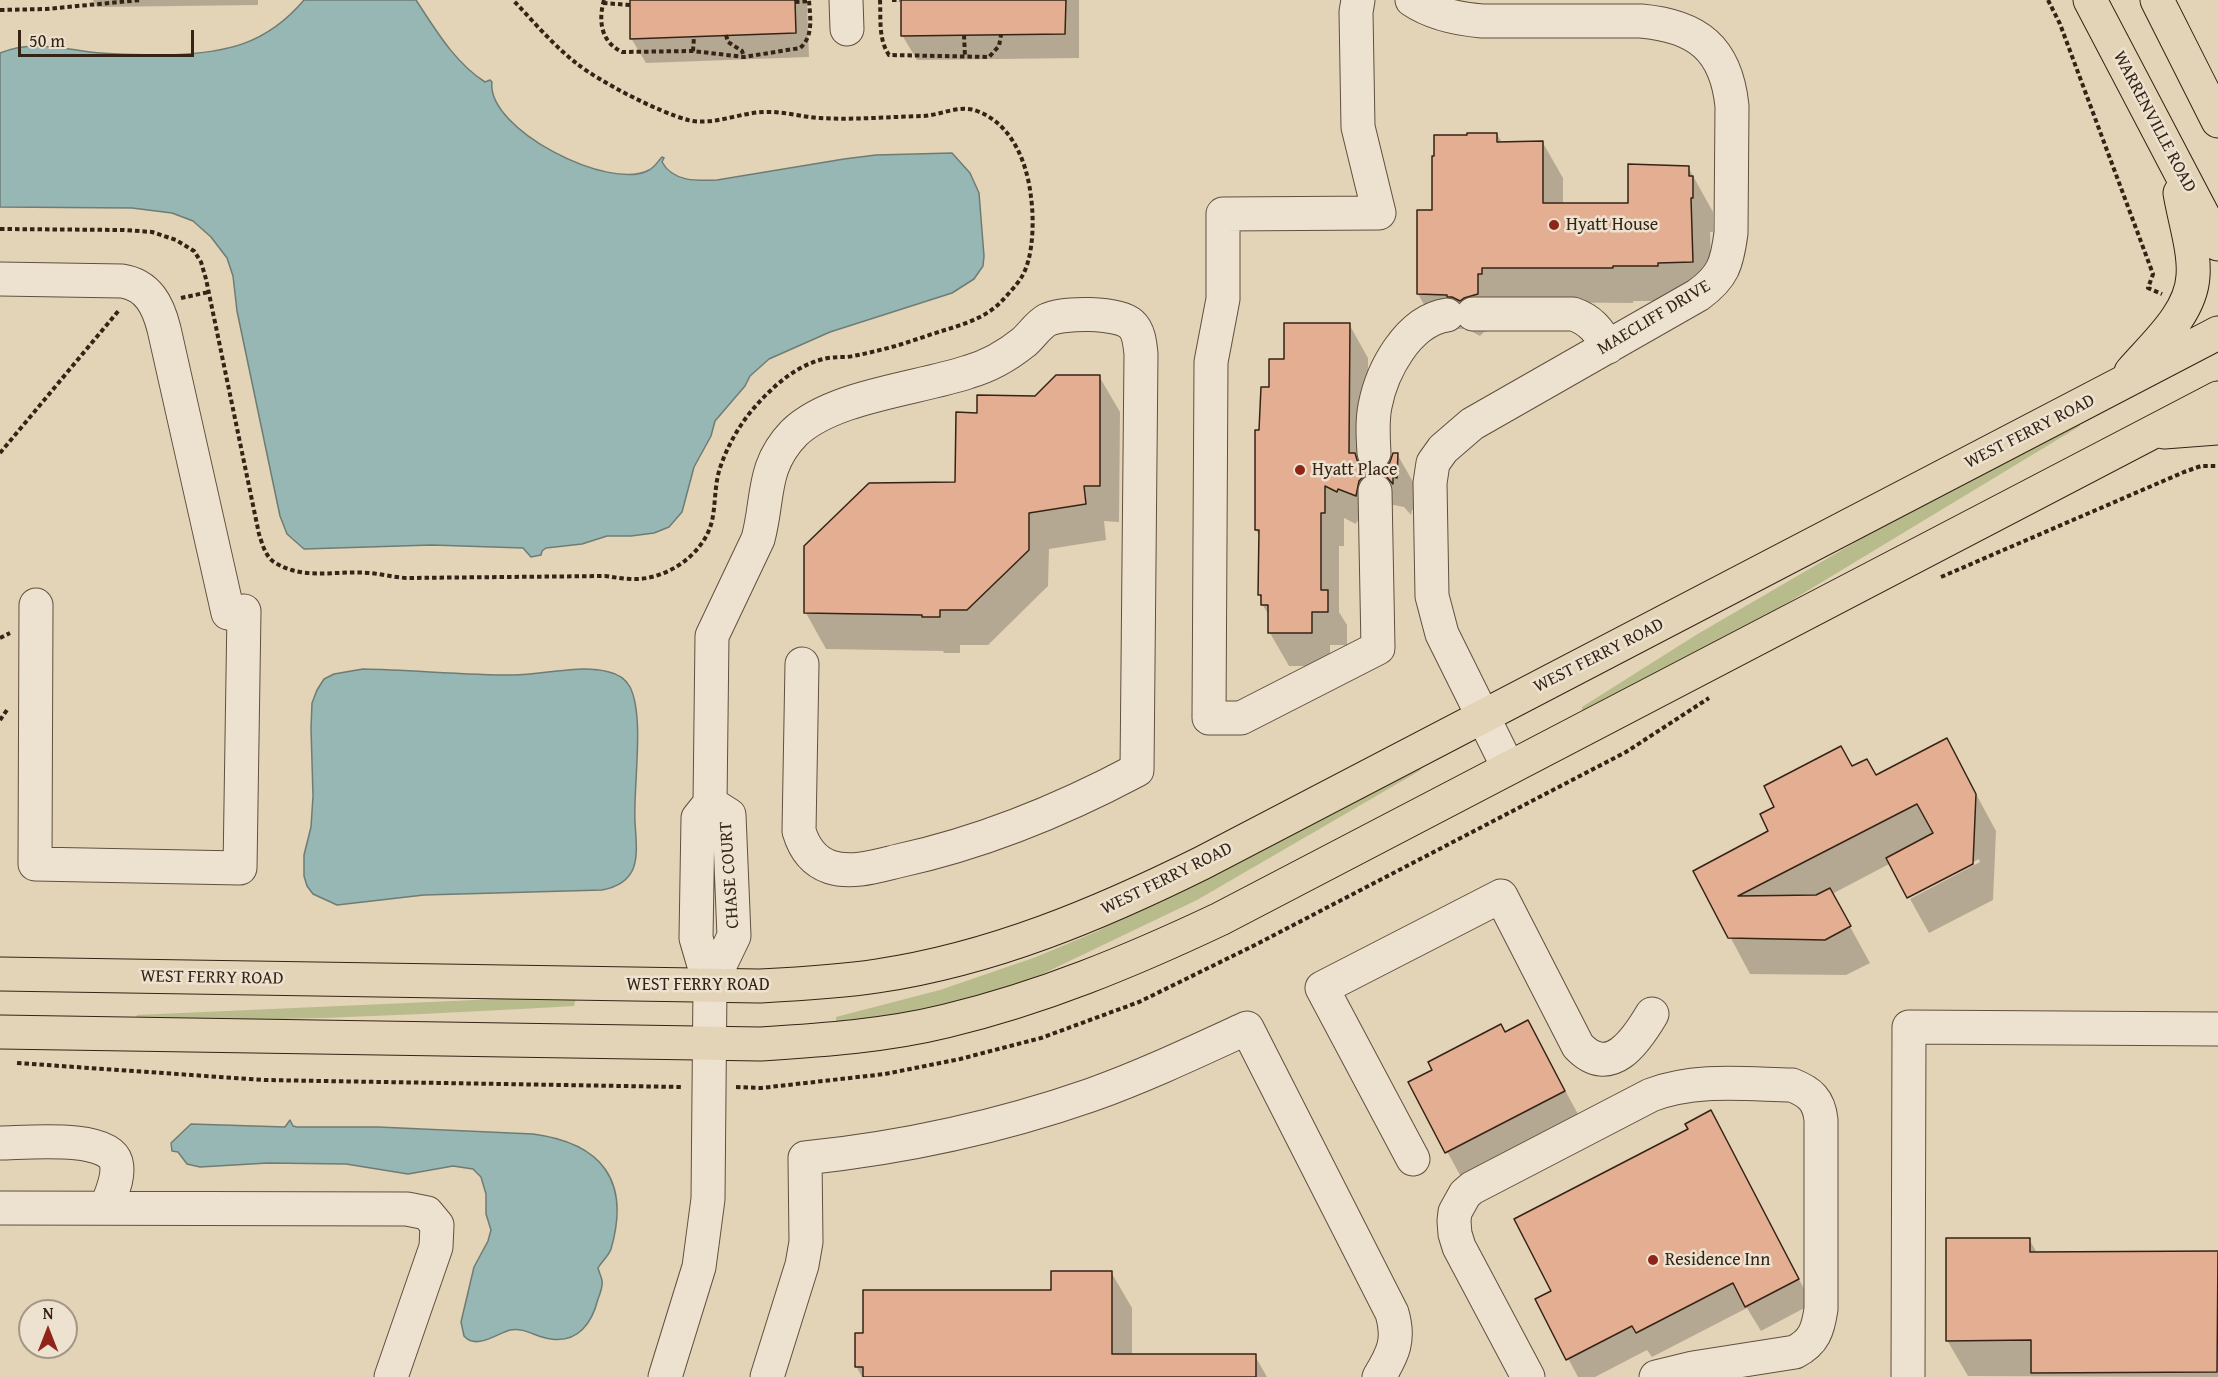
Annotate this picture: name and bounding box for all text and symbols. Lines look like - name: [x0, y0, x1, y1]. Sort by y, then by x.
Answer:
- scale bar: [21, 18, 196, 56]
- text: 50 m: [29, 27, 65, 54]
- street label: WARRENVILLE ROAD: [2108, 48, 2200, 196]
- place label: Hyatt House: [1566, 214, 1658, 236]
- marker: Hyatt House: [1547, 218, 1561, 232]
- street label: MAECLIFF DRIVE: [1594, 276, 1714, 360]
- street label: WEST FERRY ROAD: [1961, 390, 2099, 474]
- place label: Hyatt Place: [1312, 459, 1397, 481]
- marker: Hyatt Place: [1293, 463, 1307, 477]
- street label: WEST FERRY ROAD: [1530, 614, 1668, 698]
- street label: CHASE COURT: [715, 821, 745, 929]
- street label: WEST FERRY ROAD: [1098, 838, 1236, 920]
- street label: WEST FERRY ROAD: [140, 966, 284, 990]
- street label: WEST FERRY ROAD: [626, 974, 770, 996]
- place label: Residence Inn: [1665, 1249, 1770, 1271]
- marker: Residence Inn: [1646, 1253, 1660, 1267]
- north arrow: [18, 1299, 78, 1359]
- text: N: [43, 1301, 53, 1325]

